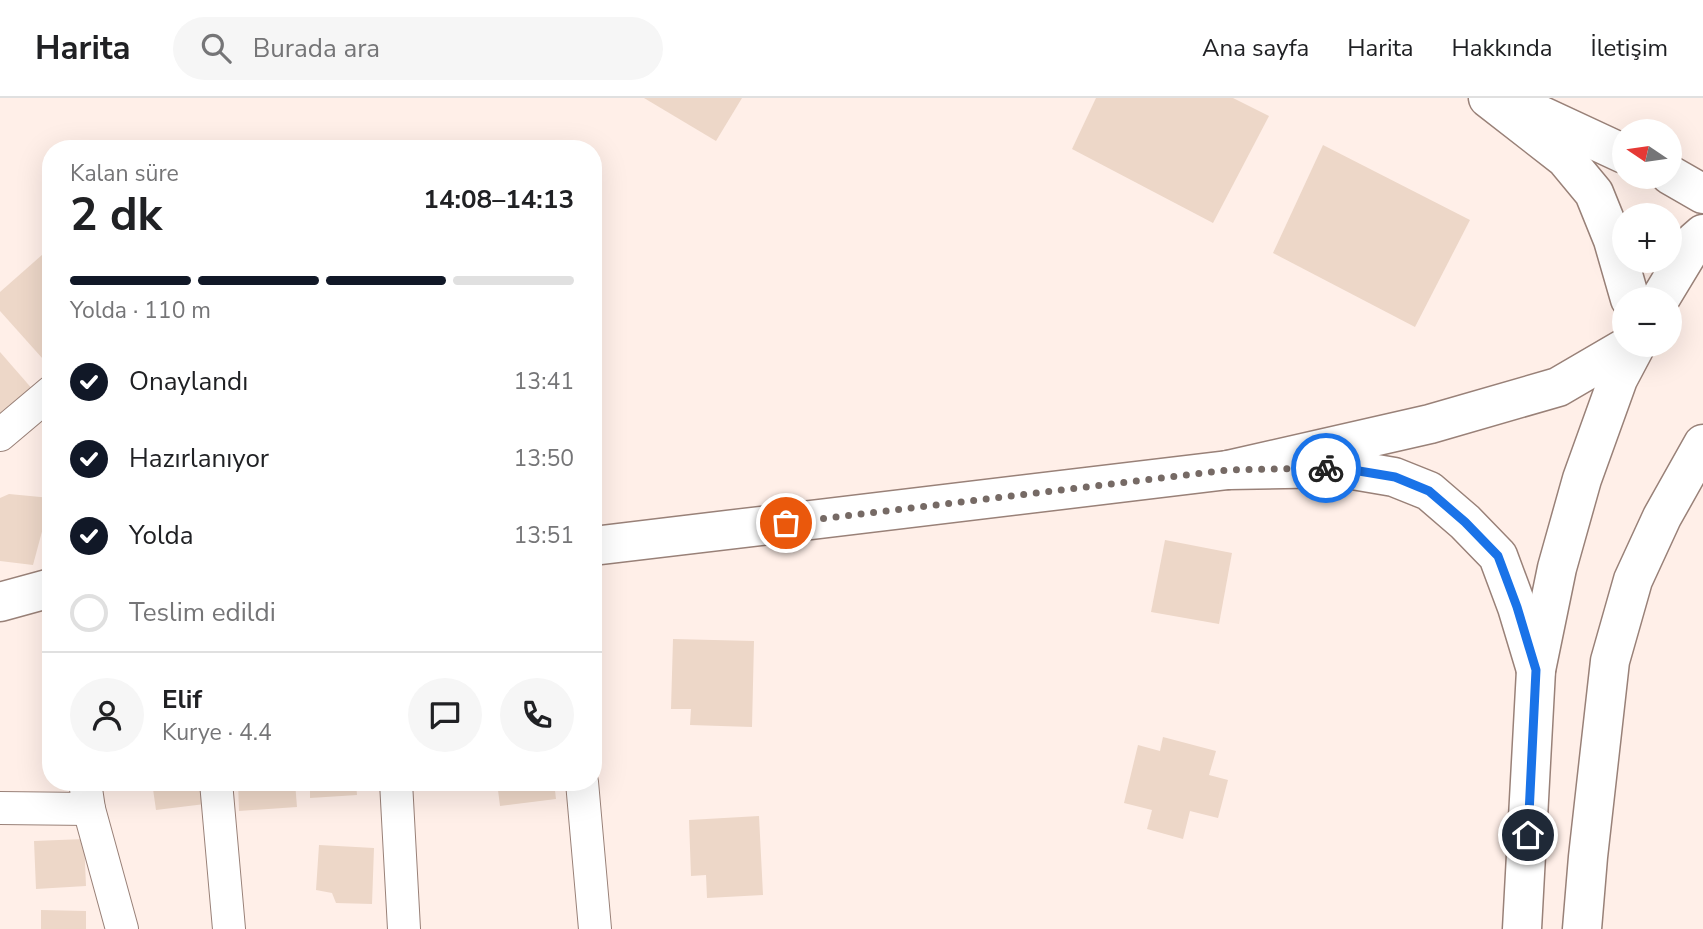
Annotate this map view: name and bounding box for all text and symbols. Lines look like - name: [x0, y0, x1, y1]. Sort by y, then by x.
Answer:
- search box: [173, 17, 663, 80]
- text: Harita: [35, 26, 131, 71]
- icon: search: [197, 29, 235, 67]
- text: Burada ara: [253, 31, 380, 66]
- text: Ana sayfa: [1202, 32, 1309, 64]
- text: Harita: [1347, 32, 1414, 64]
- text: Hakkında: [1452, 32, 1552, 64]
- text: İletişim: [1590, 32, 1668, 64]
- north arrow: [1612, 119, 1682, 189]
- map controls: [1612, 119, 1682, 357]
- text: Kalan süre: [70, 158, 179, 189]
- text: 14:08–14:13: [423, 182, 574, 217]
- text: 2 dk: [70, 183, 162, 246]
- button: +: [1612, 203, 1682, 273]
- button: −: [1612, 287, 1682, 357]
- text: Yolda · 110 m: [70, 295, 211, 326]
- icon: check: [70, 363, 108, 401]
- text: Onaylandı: [129, 364, 248, 399]
- text: 13:41: [514, 366, 574, 397]
- courier: [1291, 433, 1361, 503]
- icon: check: [70, 440, 108, 478]
- text: Hazırlanıyor: [129, 441, 269, 476]
- text: 13:50: [514, 443, 574, 474]
- icon: bike: [1307, 449, 1345, 487]
- pin: [756, 493, 816, 553]
- icon: bag: [767, 504, 805, 542]
- icon: check: [70, 517, 108, 555]
- text: Yolda: [129, 518, 193, 553]
- text: 13:51: [514, 520, 574, 551]
- text: Teslim edildi: [129, 595, 276, 630]
- button: person: [70, 678, 144, 752]
- button: chat: [408, 678, 482, 752]
- button: phone: [500, 678, 574, 752]
- text: Elif: [162, 682, 202, 717]
- text: Kurye · 4.4: [162, 717, 272, 748]
- pin: [1498, 805, 1558, 865]
- icon: home: [1509, 816, 1547, 854]

